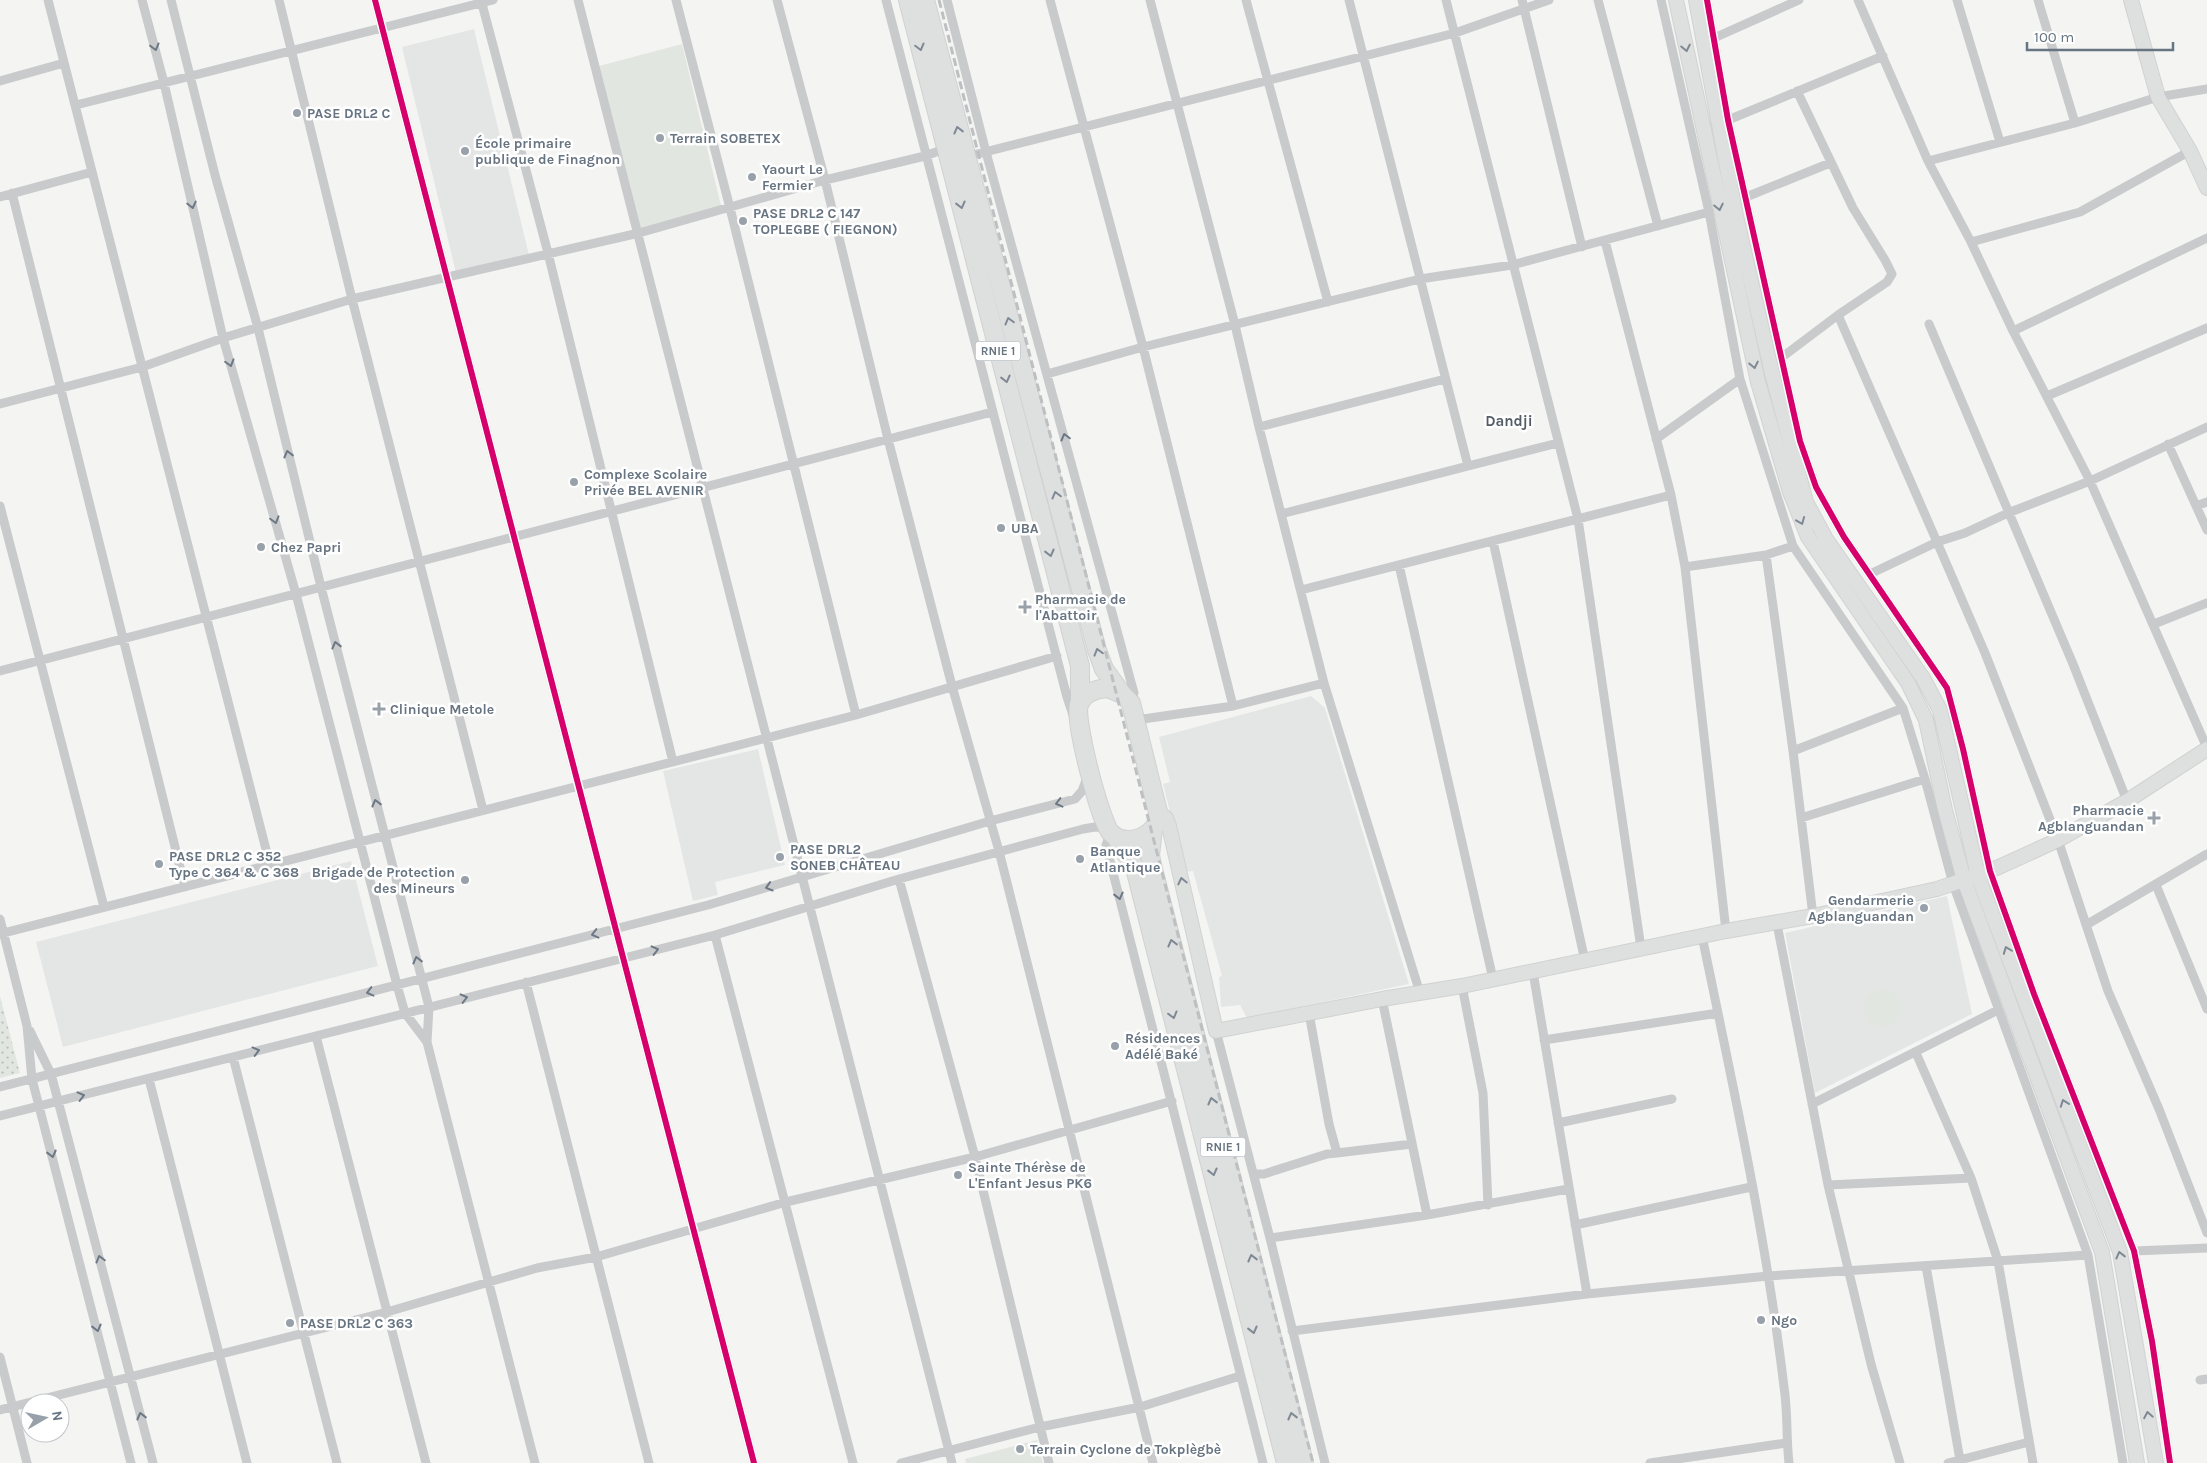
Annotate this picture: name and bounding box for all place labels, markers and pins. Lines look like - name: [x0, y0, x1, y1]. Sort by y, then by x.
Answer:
- place label: PASE DRL2 C: [307, 105, 391, 122]
- marker: PASE DRL2 C: [291, 107, 303, 119]
- place label: Terrain SOBETEX: [670, 130, 781, 147]
- marker: Terrain SOBETEX: [654, 132, 666, 144]
- place label: École primaire publique de Finagnon: [475, 134, 620, 168]
- marker: École primaire publique de Finagnon: [459, 145, 471, 157]
- place label: Yaourt Le Fermier: [762, 161, 823, 194]
- marker: Yaourt Le Fermier: [746, 171, 758, 183]
- place label: PASE DRL2 C 147 TOPLEGBE ( FIEGNON): [753, 205, 898, 238]
- marker: PASE DRL2 C 147 TOPLEGBE ( FIEGNON): [737, 215, 749, 227]
- place label: Complexe Scolaire Privée BEL AVENIR: [584, 466, 707, 499]
- marker: Complexe Scolaire Privée BEL AVENIR: [568, 476, 580, 488]
- place label: UBA: [1011, 520, 1039, 537]
- marker: UBA: [995, 522, 1007, 534]
- place label: Chez Papri: [271, 539, 341, 556]
- marker: Chez Papri: [255, 541, 267, 553]
- place label: Pharmacie de l'Abattoir: [1035, 591, 1126, 624]
- marker: Pharmacie de l'Abattoir: [1019, 601, 1031, 613]
- place label: Clinique Metole: [390, 701, 494, 718]
- marker: Clinique Metole: [372, 702, 386, 716]
- place label: Pharmacie Agblanguandan: [2038, 802, 2144, 835]
- marker: Pharmacie Agblanguandan: [2148, 812, 2160, 824]
- place label: PASE DRL2 SONEB CHÂTEAU: [790, 841, 900, 874]
- place label: Banque Atlantique: [1090, 843, 1160, 876]
- place label: PASE DRL2 C 352 Type C 364 & C 368: [169, 848, 299, 881]
- marker: PASE DRL2 SONEB CHÂTEAU: [774, 851, 786, 863]
- marker: Banque Atlantique: [1074, 853, 1086, 865]
- marker: PASE DRL2 C 352 Type C 364 & C 368: [153, 858, 165, 870]
- place label: Brigade de Protection des Mineurs: [312, 864, 455, 897]
- marker: Brigade de Protection des Mineurs: [459, 874, 471, 886]
- place label: Gendarmerie Agblanguandan: [1808, 892, 1914, 925]
- marker: Gendarmerie Agblanguandan: [1918, 902, 1930, 914]
- place label: Résidences Adélé Baké: [1125, 1030, 1200, 1063]
- marker: Résidences Adélé Baké: [1109, 1040, 1121, 1052]
- place label: Sainte Thérèse de L'Enfant Jesus PK6: [968, 1159, 1092, 1192]
- marker: Sainte Thérèse de L'Enfant Jesus PK6: [952, 1169, 964, 1181]
- place label: Ngo: [1771, 1312, 1797, 1329]
- marker: Ngo: [1755, 1314, 1767, 1326]
- place label: PASE DRL2 C 363: [300, 1315, 413, 1332]
- marker: PASE DRL2 C 363: [284, 1317, 296, 1329]
- place label: Terrain Cyclone de Tokplègbè: [1030, 1441, 1221, 1458]
- marker: Terrain Cyclone de Tokplègbè: [1014, 1443, 1026, 1455]

